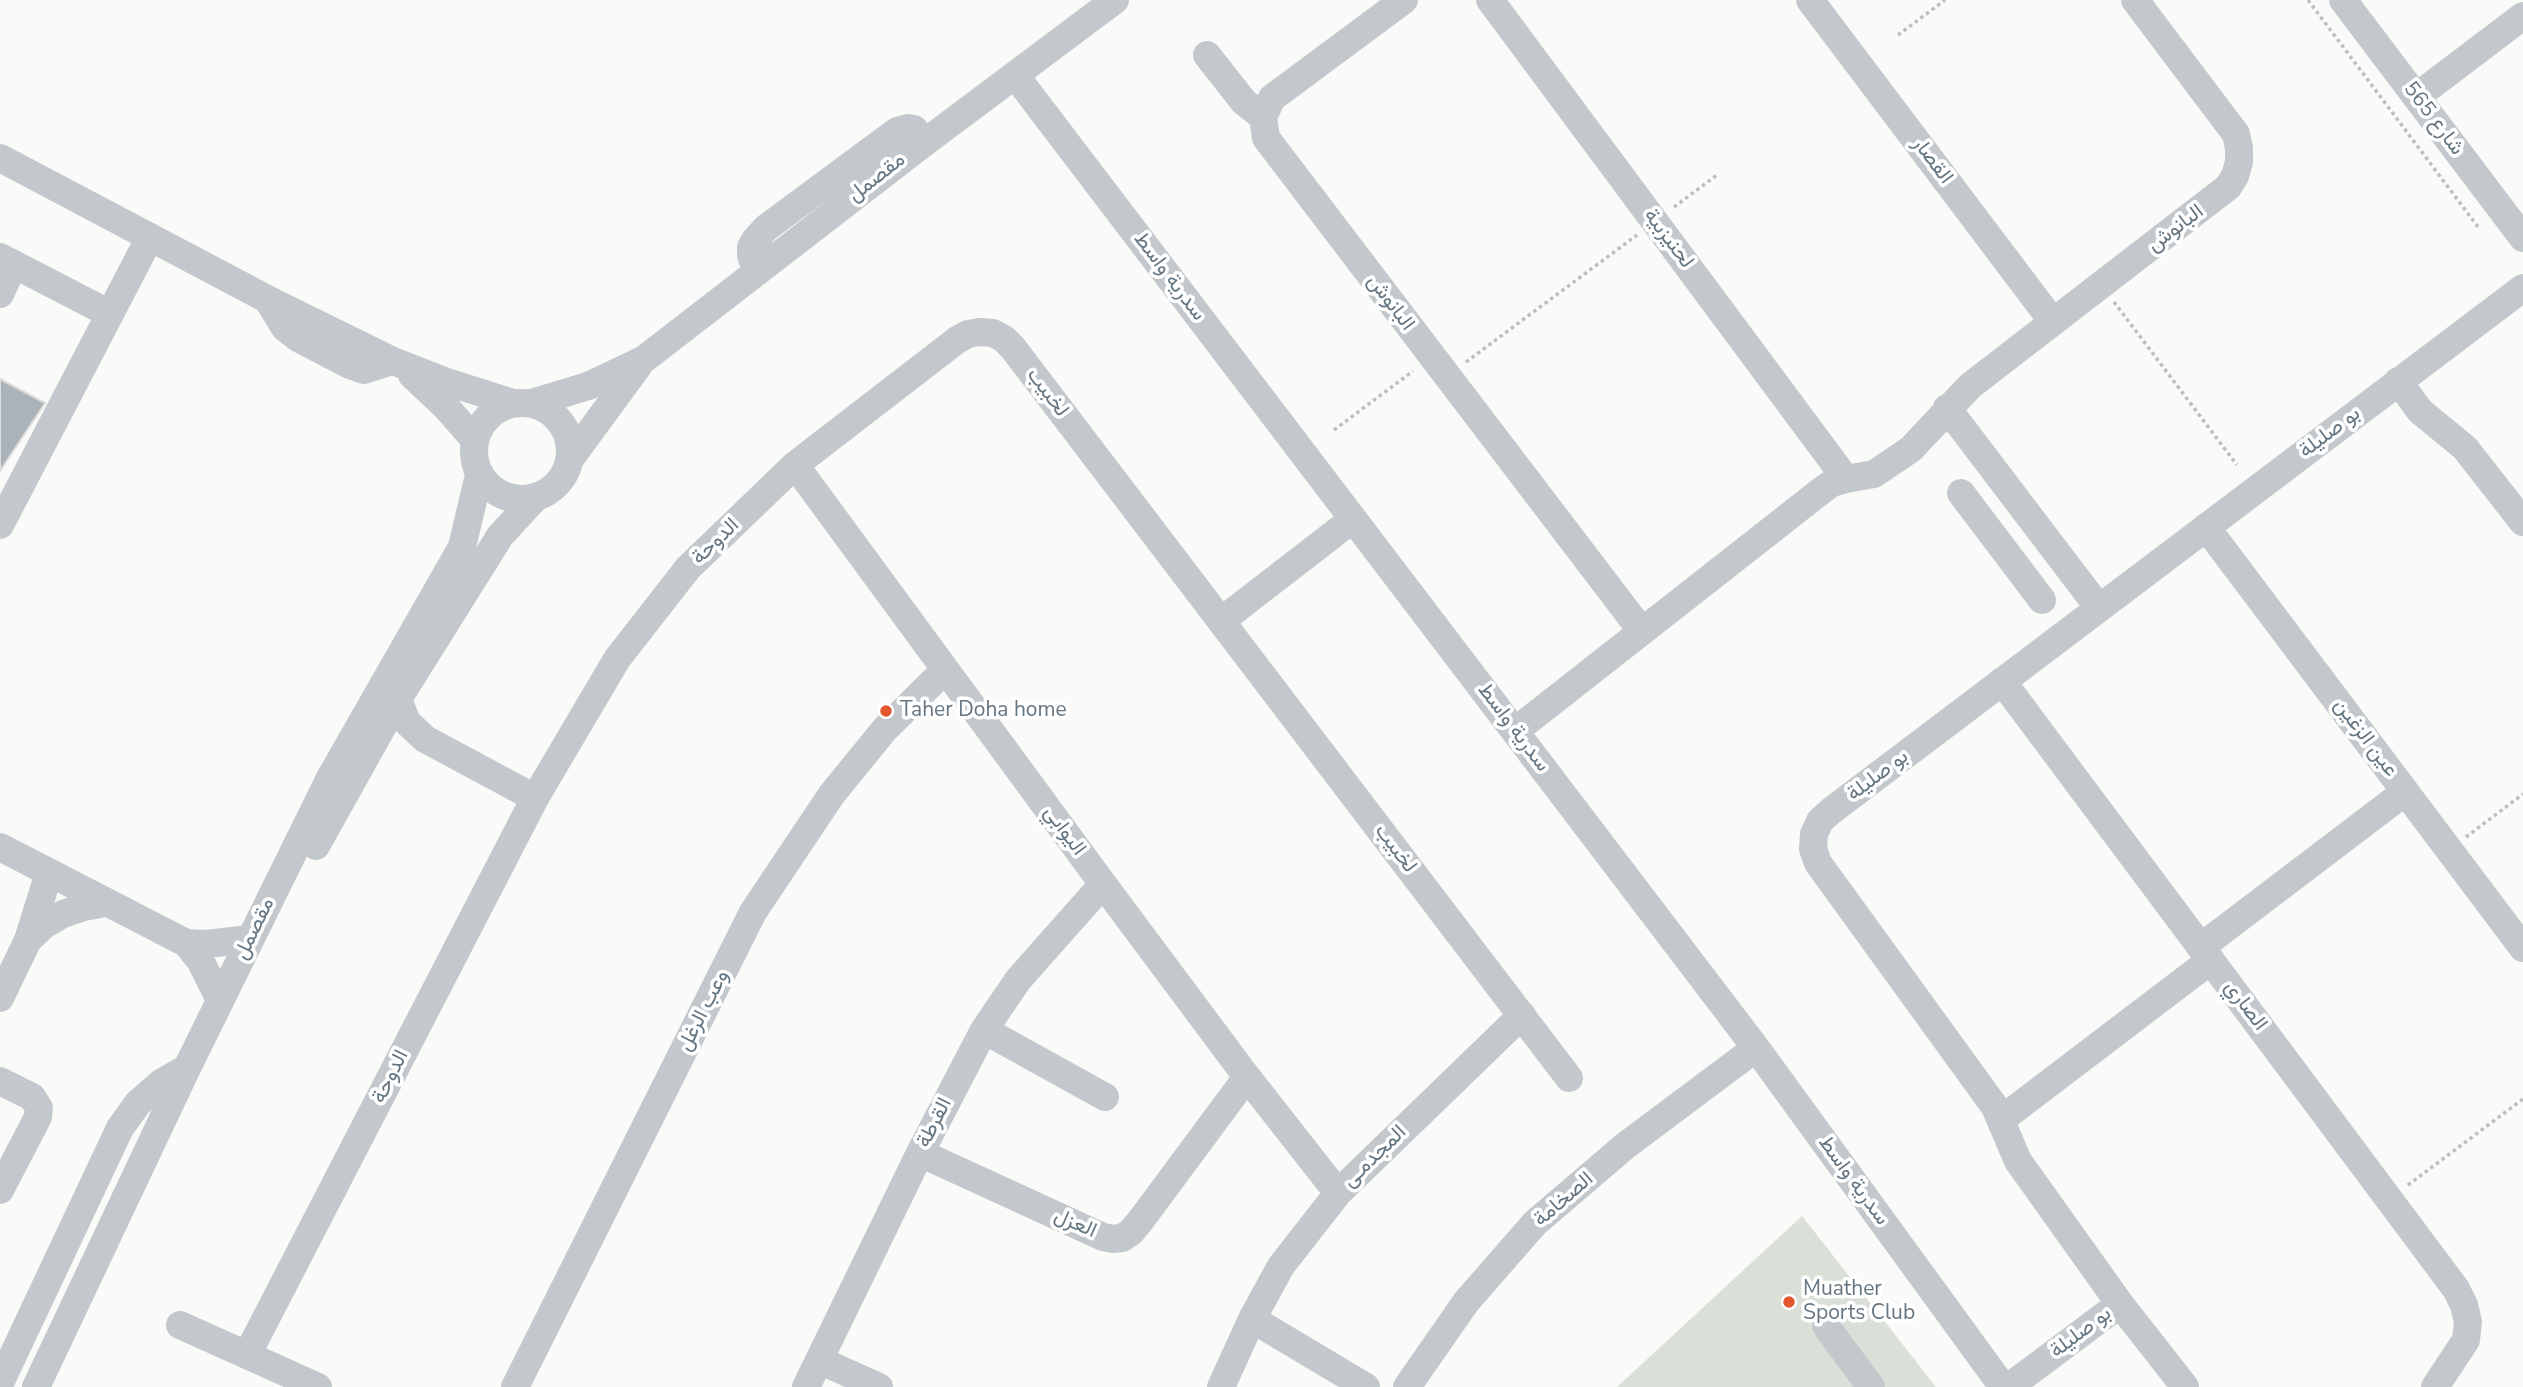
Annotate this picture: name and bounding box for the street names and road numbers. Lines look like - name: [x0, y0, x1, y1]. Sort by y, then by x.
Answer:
- street label: شارع 565: [2397, 77, 2469, 161]
- street label: القصار: [1906, 133, 1958, 189]
- street label: مقصمل: [843, 148, 911, 208]
- street label: البانوش: [2143, 200, 2209, 258]
- street label: لحنيزبية: [1637, 204, 1699, 274]
- street label: سدرية واسط: [1127, 228, 1211, 326]
- street label: البانوش: [1361, 270, 1419, 336]
- street label: لخبيب: [1020, 364, 1074, 422]
- street label: بو صليلة: [2294, 402, 2366, 464]
- street label: الدوحة: [687, 513, 745, 571]
- street label: سدرية واسط: [1471, 679, 1555, 777]
- street label: عين الزغين: [2327, 694, 2403, 782]
- street label: بو صليلة: [1842, 745, 1914, 807]
- street label: اليوابي: [1037, 801, 1091, 861]
- street label: لخبيب: [1368, 820, 1422, 878]
- street label: مقصمل: [229, 894, 281, 964]
- street label: وعب الرغل: [673, 966, 735, 1056]
- street label: الصاري: [2218, 976, 2272, 1036]
- street label: الدوحة: [367, 1046, 415, 1108]
- street label: القرطة: [912, 1094, 958, 1152]
- street label: المجدمـى: [1338, 1120, 1412, 1194]
- street label: سدرية واسط: [1812, 1131, 1894, 1231]
- street label: الصخامة: [1529, 1167, 1599, 1233]
- street label: العزل: [1050, 1204, 1100, 1244]
- street label: بو صليلة: [2045, 1302, 2117, 1364]

